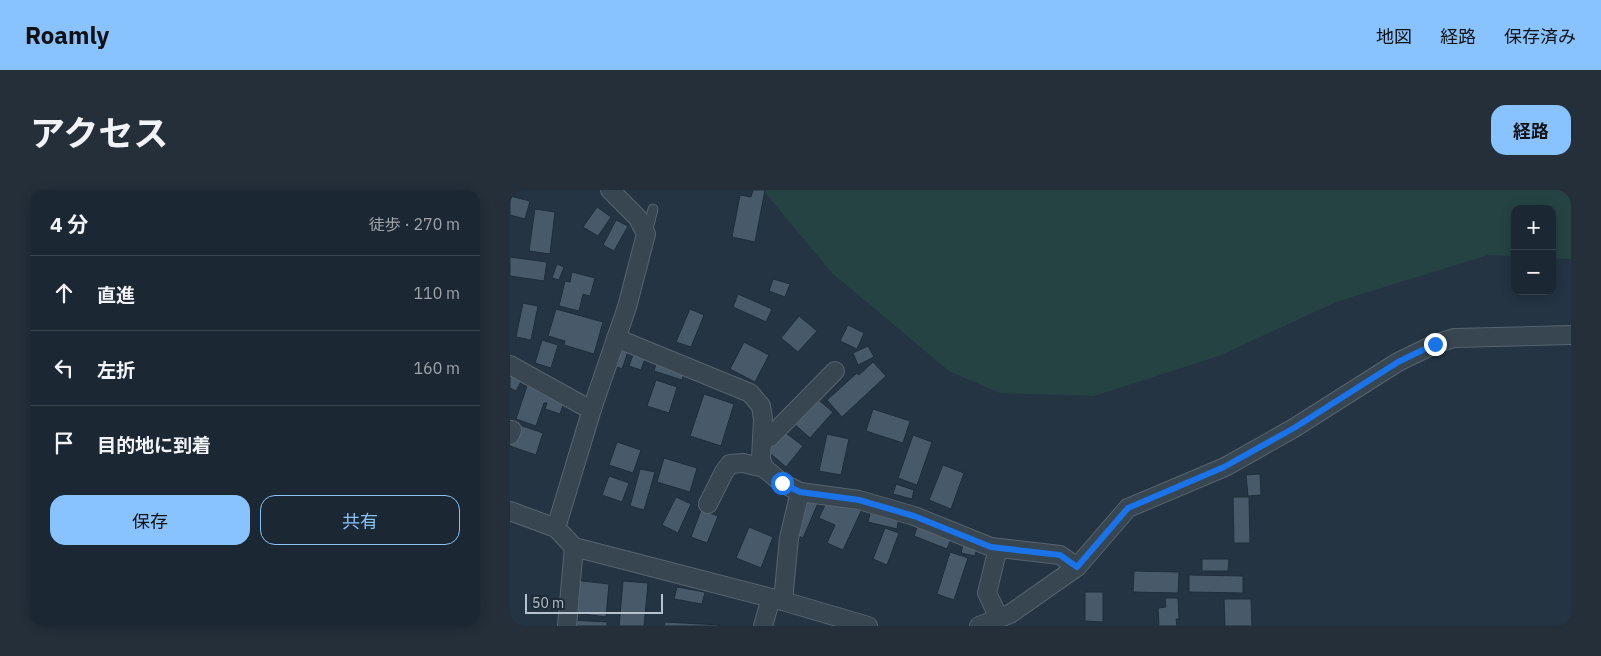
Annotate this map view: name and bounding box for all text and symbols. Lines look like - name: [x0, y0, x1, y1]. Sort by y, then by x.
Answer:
- text: Roamly: [25, 19, 109, 51]
- text: 地図: [1376, 25, 1412, 48]
- text: 経路: [1440, 25, 1476, 48]
- text: 保存済み: [1504, 25, 1576, 48]
- button: 経路: [1491, 105, 1571, 155]
- text: アクセス: [30, 110, 168, 156]
- map controls: [1511, 205, 1556, 295]
- button: +: [1511, 205, 1556, 250]
- text: 4 分: [50, 210, 89, 238]
- text: 徒歩 · 270 m: [369, 214, 460, 234]
- button: −: [1511, 250, 1556, 295]
- icon: ahead: [50, 279, 78, 307]
- text: 直進: [97, 283, 135, 307]
- text: 110 m: [413, 283, 460, 303]
- route end: [1424, 333, 1447, 356]
- icon: left: [50, 354, 78, 382]
- text: 左折: [97, 358, 135, 382]
- text: 160 m: [413, 358, 460, 378]
- icon: arrive: [50, 429, 78, 457]
- text: 目的地に到着: [97, 433, 211, 457]
- route start: [771, 472, 794, 495]
- button: 保存: [50, 495, 250, 545]
- button: 共有: [260, 495, 460, 545]
- scale bar: [525, 591, 662, 614]
- text: 50 m: [532, 594, 564, 612]

